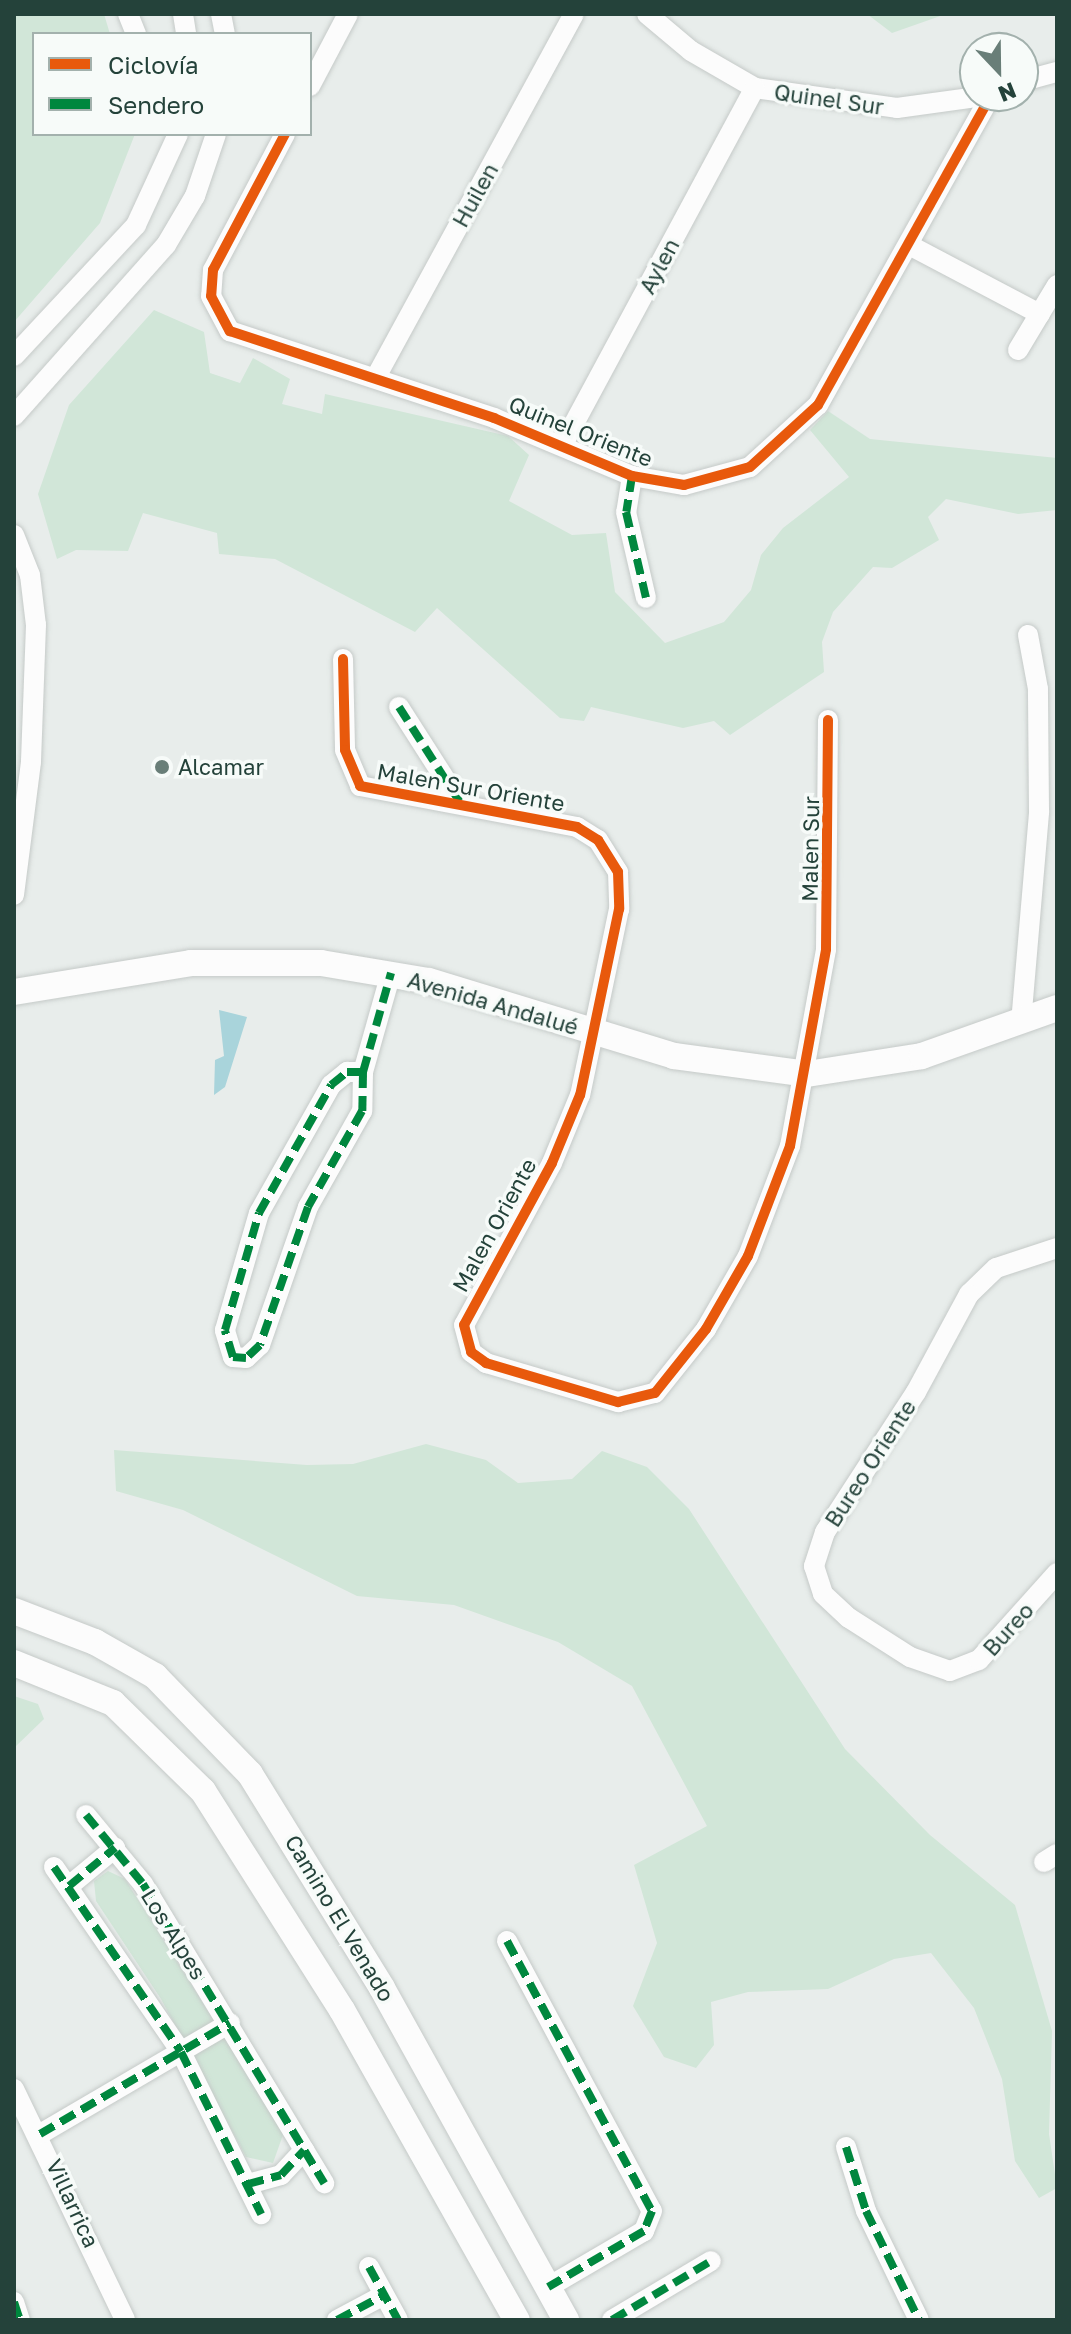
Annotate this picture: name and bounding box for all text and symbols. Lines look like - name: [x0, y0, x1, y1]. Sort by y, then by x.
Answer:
- legend: [32, 32, 312, 136]
- north arrow: [959, 32, 1039, 112]
- text: Ciclovía: [108, 50, 199, 79]
- text: N: [995, 77, 1020, 109]
- street label: Quinel Sur: [773, 78, 885, 120]
- text: Sendero: [108, 90, 204, 119]
- street label: Huilen: [447, 158, 503, 232]
- street label: Aylen: [634, 234, 684, 298]
- street label: Quinel Oriente: [505, 390, 657, 472]
- place label: Alcamar: [178, 754, 264, 780]
- marker: Alcamar: [153, 758, 171, 776]
- street label: Malen Sur Oriente: [375, 758, 567, 816]
- street label: Malen Sur: [796, 796, 824, 902]
- street label: Avenida Andalué: [405, 966, 581, 1040]
- street label: Malen Oriente: [446, 1154, 542, 1296]
- street label: Bureo Oriente: [819, 1394, 921, 1532]
- street label: Bureo: [977, 1597, 1039, 1661]
- street label: Camino El Venado: [280, 1830, 400, 2006]
- street label: Los Alpes: [136, 1884, 212, 1984]
- street label: Villarrica: [41, 2155, 105, 2251]

